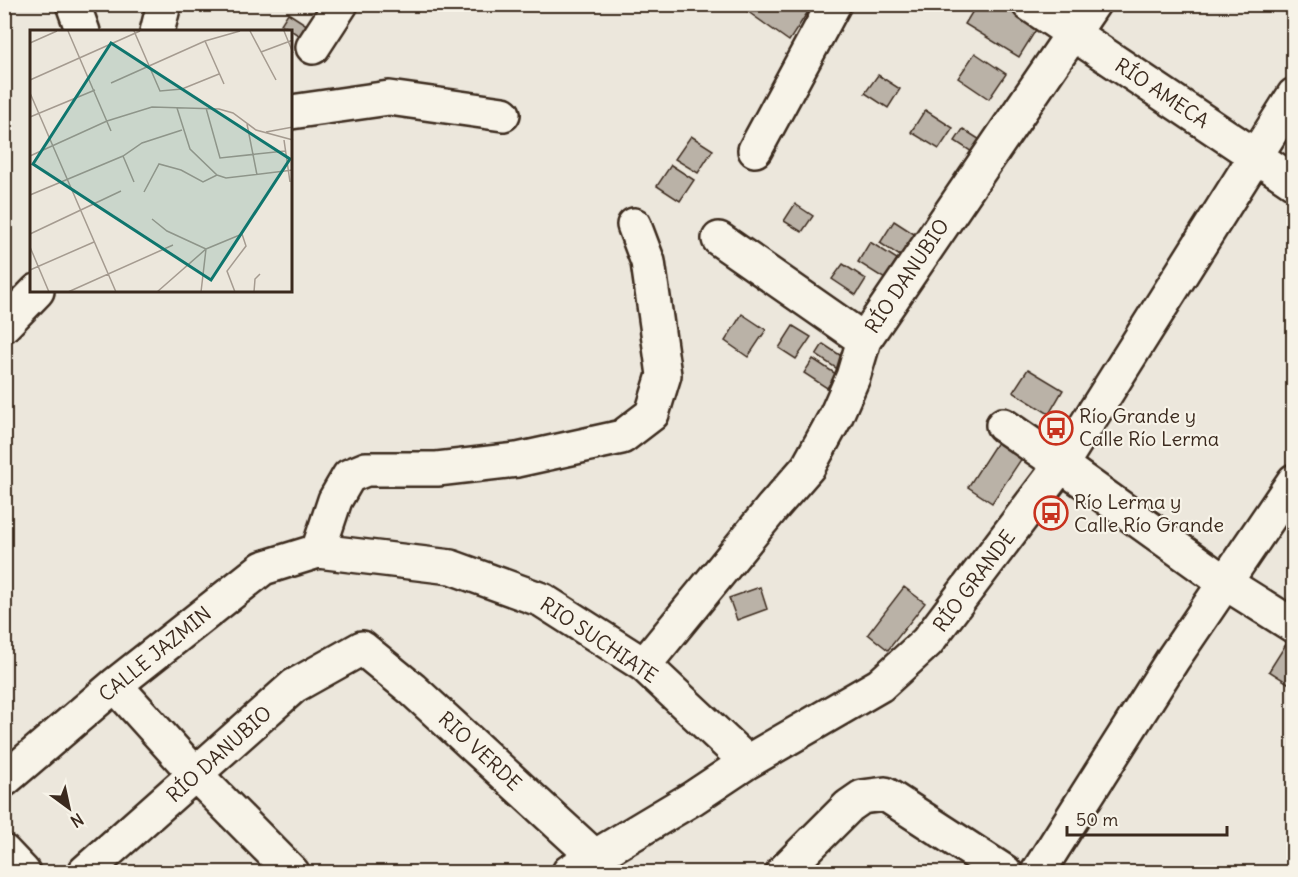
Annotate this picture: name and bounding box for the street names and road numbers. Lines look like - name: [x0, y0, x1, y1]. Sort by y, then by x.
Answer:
- street label: RÍO AMECA: [1111, 52, 1214, 133]
- street label: RÍO DANUBIO: [859, 214, 954, 338]
- street label: RÍO GRANDE: [927, 525, 1020, 637]
- street label: RIO SUCHIATE: [536, 591, 663, 688]
- street label: CALLE JAZMIN: [93, 601, 216, 707]
- street label: RÍO DANUBIO: [161, 700, 276, 807]
- street label: RIO VERDE: [434, 706, 527, 795]

